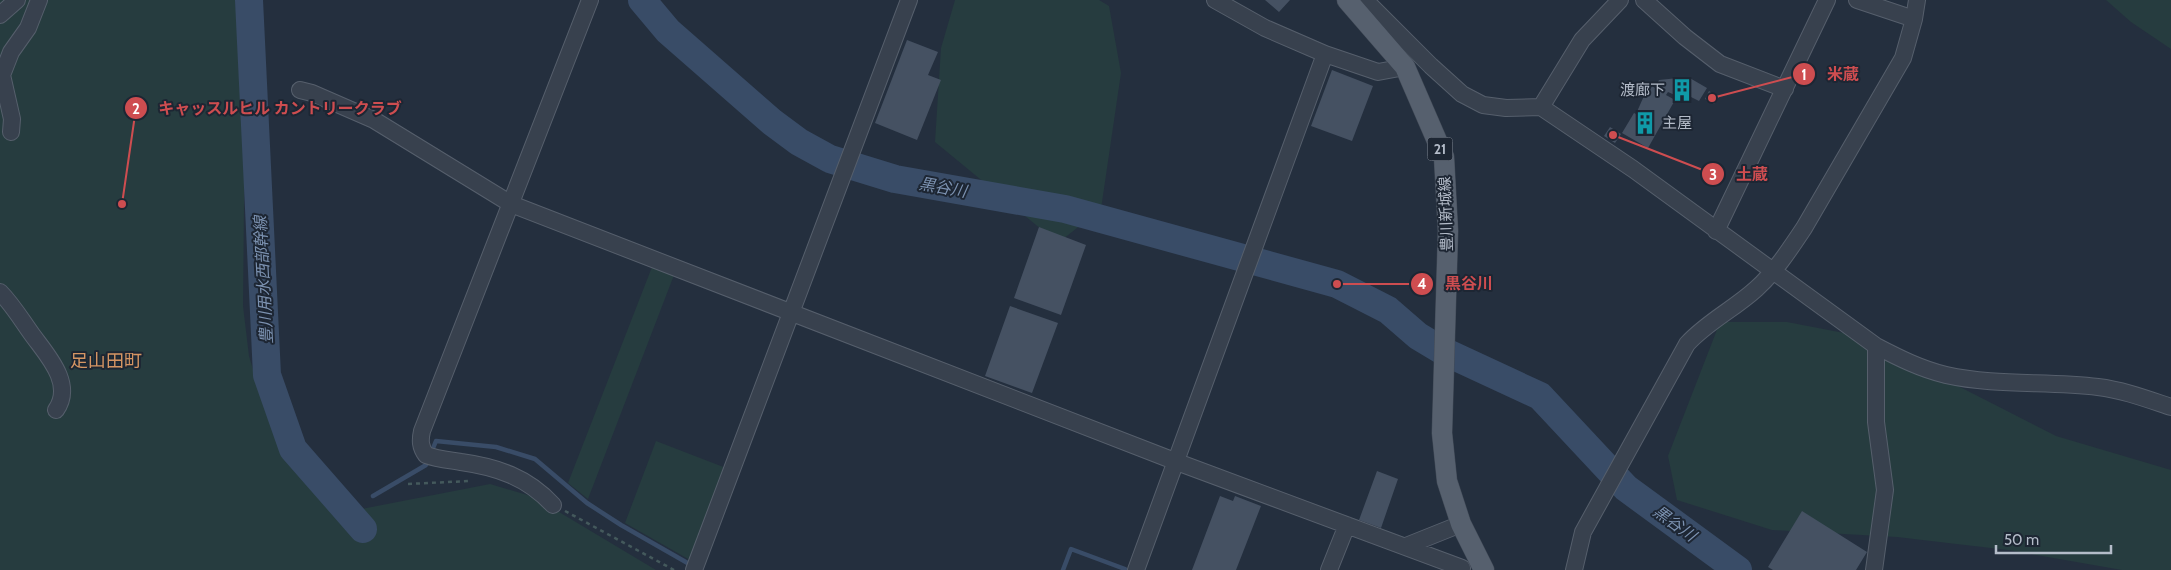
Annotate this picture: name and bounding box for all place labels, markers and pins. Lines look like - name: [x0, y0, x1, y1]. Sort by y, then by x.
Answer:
- callout: 米蔵: [1792, 59, 1869, 90]
- building icon: 渡廊下: [1669, 77, 1695, 103]
- place label: 渡廊下: [1620, 81, 1665, 99]
- callout: キャッスルヒル カントリークラブ: [123, 93, 412, 124]
- building icon: 主屋: [1632, 110, 1658, 136]
- place label: 主屋: [1662, 114, 1692, 132]
- callout: 土蔵: [1701, 159, 1778, 190]
- callout: 黒谷川: [1410, 268, 1503, 299]

